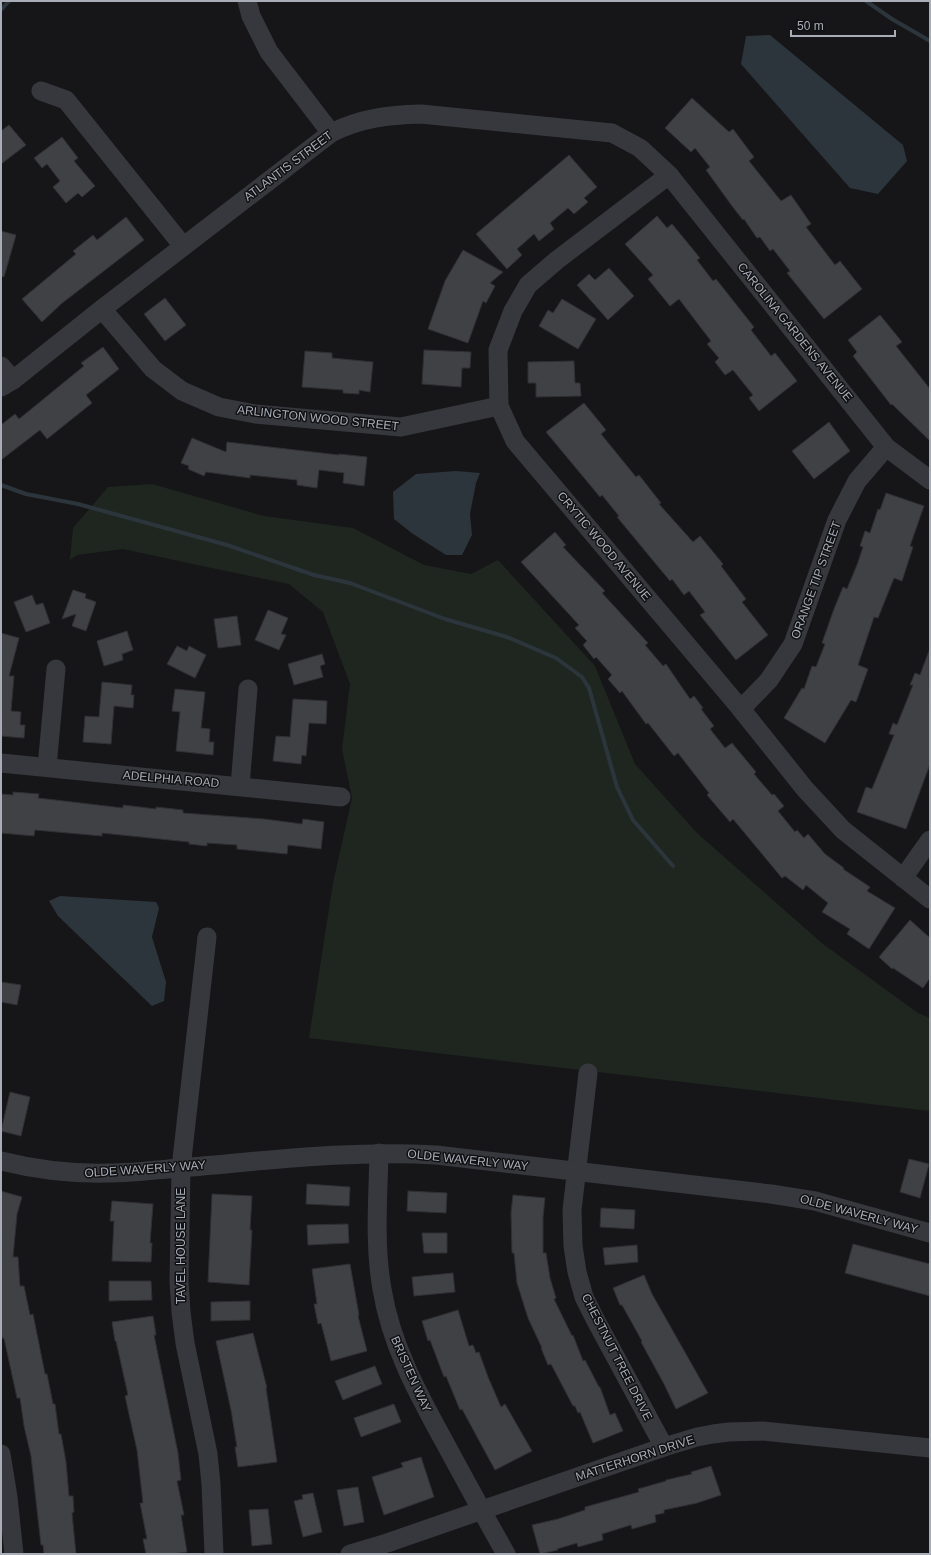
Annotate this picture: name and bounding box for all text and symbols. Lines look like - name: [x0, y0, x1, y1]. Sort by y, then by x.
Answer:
- scale bar: [791, 12, 895, 38]
- text: 50 m: [797, 19, 824, 33]
- street label: ATLANTIS STREET: [241, 128, 336, 204]
- street label: CAROLINA GARDENS AVENUE: [735, 260, 855, 404]
- street label: ARLINGTON WOOD STREET: [236, 403, 400, 434]
- street label: CRYTIC WOOD AVENUE: [554, 489, 654, 603]
- street label: ORANGE TIP STREET: [788, 519, 844, 641]
- street label: ADELPHIA ROAD: [122, 768, 220, 790]
- street label: OLDE WAVERLY WAY: [407, 1147, 529, 1173]
- street label: OLDE WAVERLY WAY: [84, 1158, 206, 1180]
- street label: TAVEL HOUSE LANE: [174, 1188, 188, 1304]
- street label: OLDE WAVERLY WAY: [798, 1192, 920, 1236]
- street label: CHESTNUT TREE DRIVE: [579, 1291, 655, 1423]
- street label: BRISTEN WAY: [388, 1334, 434, 1414]
- street label: MATTERHORN DRIVE: [574, 1432, 696, 1484]

